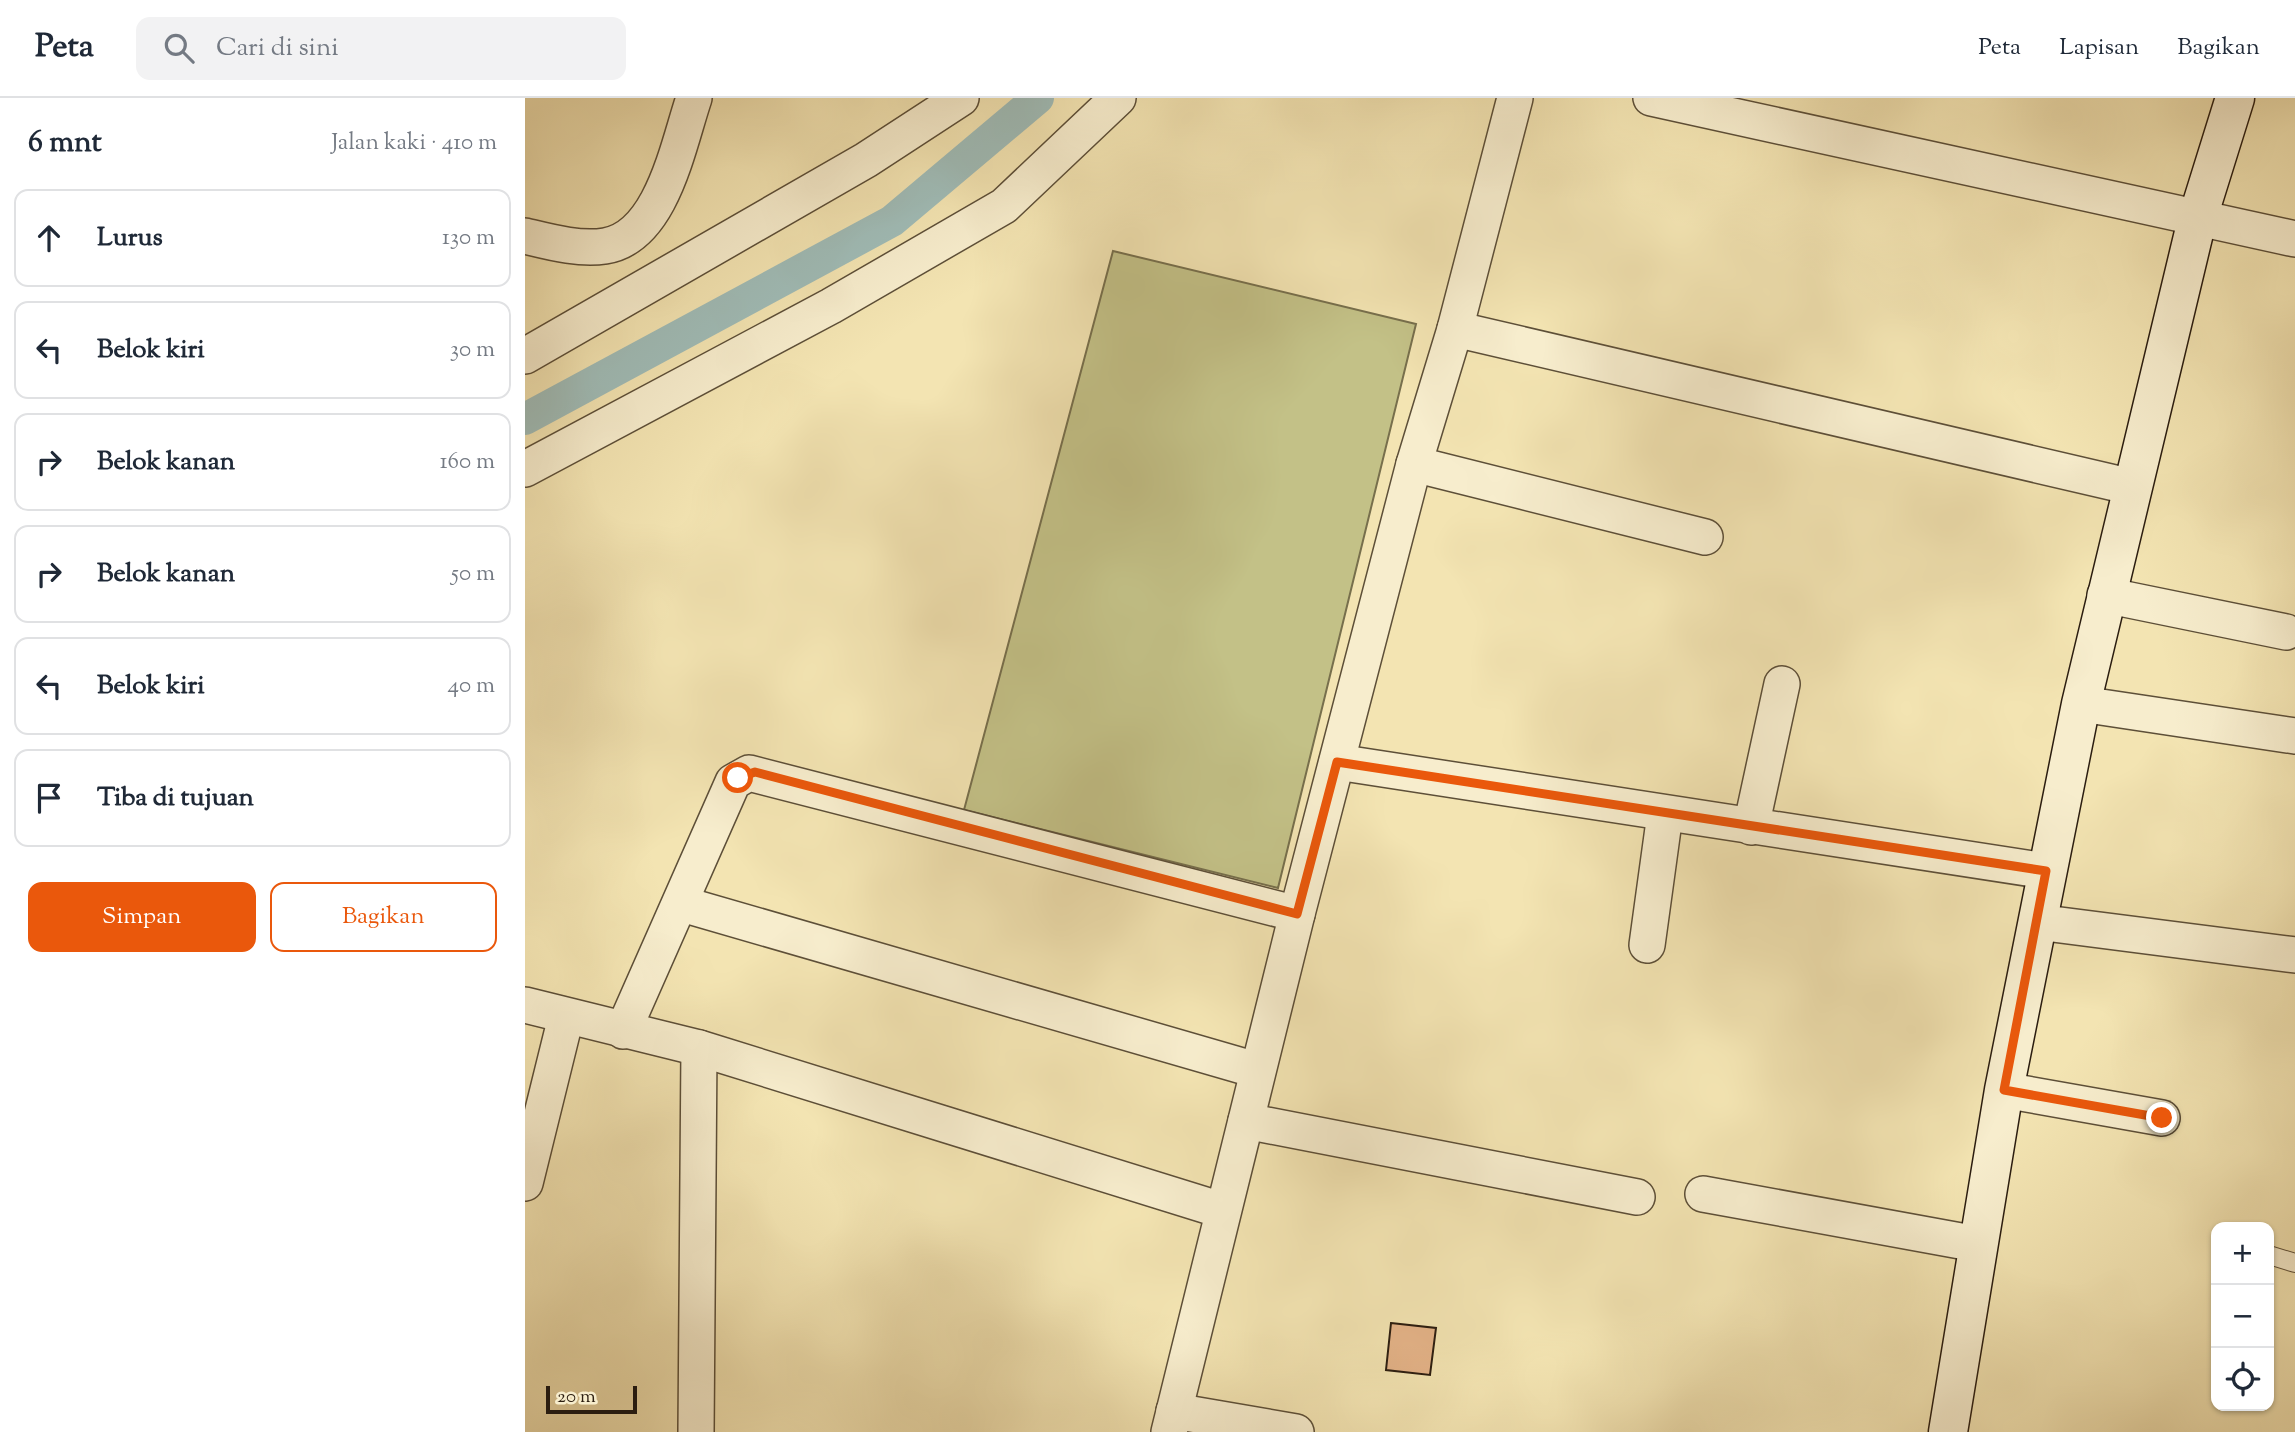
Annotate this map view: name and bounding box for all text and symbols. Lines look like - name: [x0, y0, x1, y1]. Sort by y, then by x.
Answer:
- search box: [136, 17, 626, 80]
- text: Peta: [35, 24, 94, 72]
- icon: search: [160, 29, 198, 67]
- text: Cari di sini: [216, 30, 339, 67]
- text: Peta: [1978, 31, 2021, 65]
- text: Lapisan: [2059, 31, 2139, 65]
- text: Bagikan: [2177, 31, 2260, 65]
- text: 6 mnt: [28, 122, 102, 165]
- text: Jalan kaki · 410 m: [331, 127, 497, 160]
- icon: ahead: [30, 219, 68, 257]
- text: Lurus: [97, 220, 163, 257]
- text: 130 m: [442, 222, 495, 255]
- icon: left: [30, 331, 68, 369]
- text: Belok kiri: [97, 332, 205, 369]
- text: 30 m: [450, 334, 495, 367]
- icon: right: [30, 443, 68, 481]
- text: Belok kanan: [97, 444, 235, 481]
- text: 160 m: [440, 446, 495, 479]
- icon: right: [30, 555, 68, 593]
- text: Belok kanan: [97, 556, 235, 593]
- text: 50 m: [451, 558, 495, 591]
- icon: left: [30, 667, 68, 705]
- text: Belok kiri: [97, 668, 205, 705]
- text: 40 m: [448, 670, 495, 703]
- route start: [722, 762, 753, 793]
- icon: arrive: [30, 779, 68, 817]
- text: Tiba di tujuan: [97, 780, 254, 817]
- button: Simpan: [28, 882, 256, 952]
- button: Bagikan: [270, 882, 497, 952]
- route end: [2146, 1102, 2177, 1133]
- map controls: [2211, 1222, 2274, 1411]
- button: +: [2211, 1222, 2274, 1285]
- button: −: [2211, 1285, 2274, 1348]
- button: locate: [2211, 1348, 2274, 1411]
- scale bar: [546, 1383, 637, 1415]
- text: 20 m: [557, 1384, 596, 1411]

